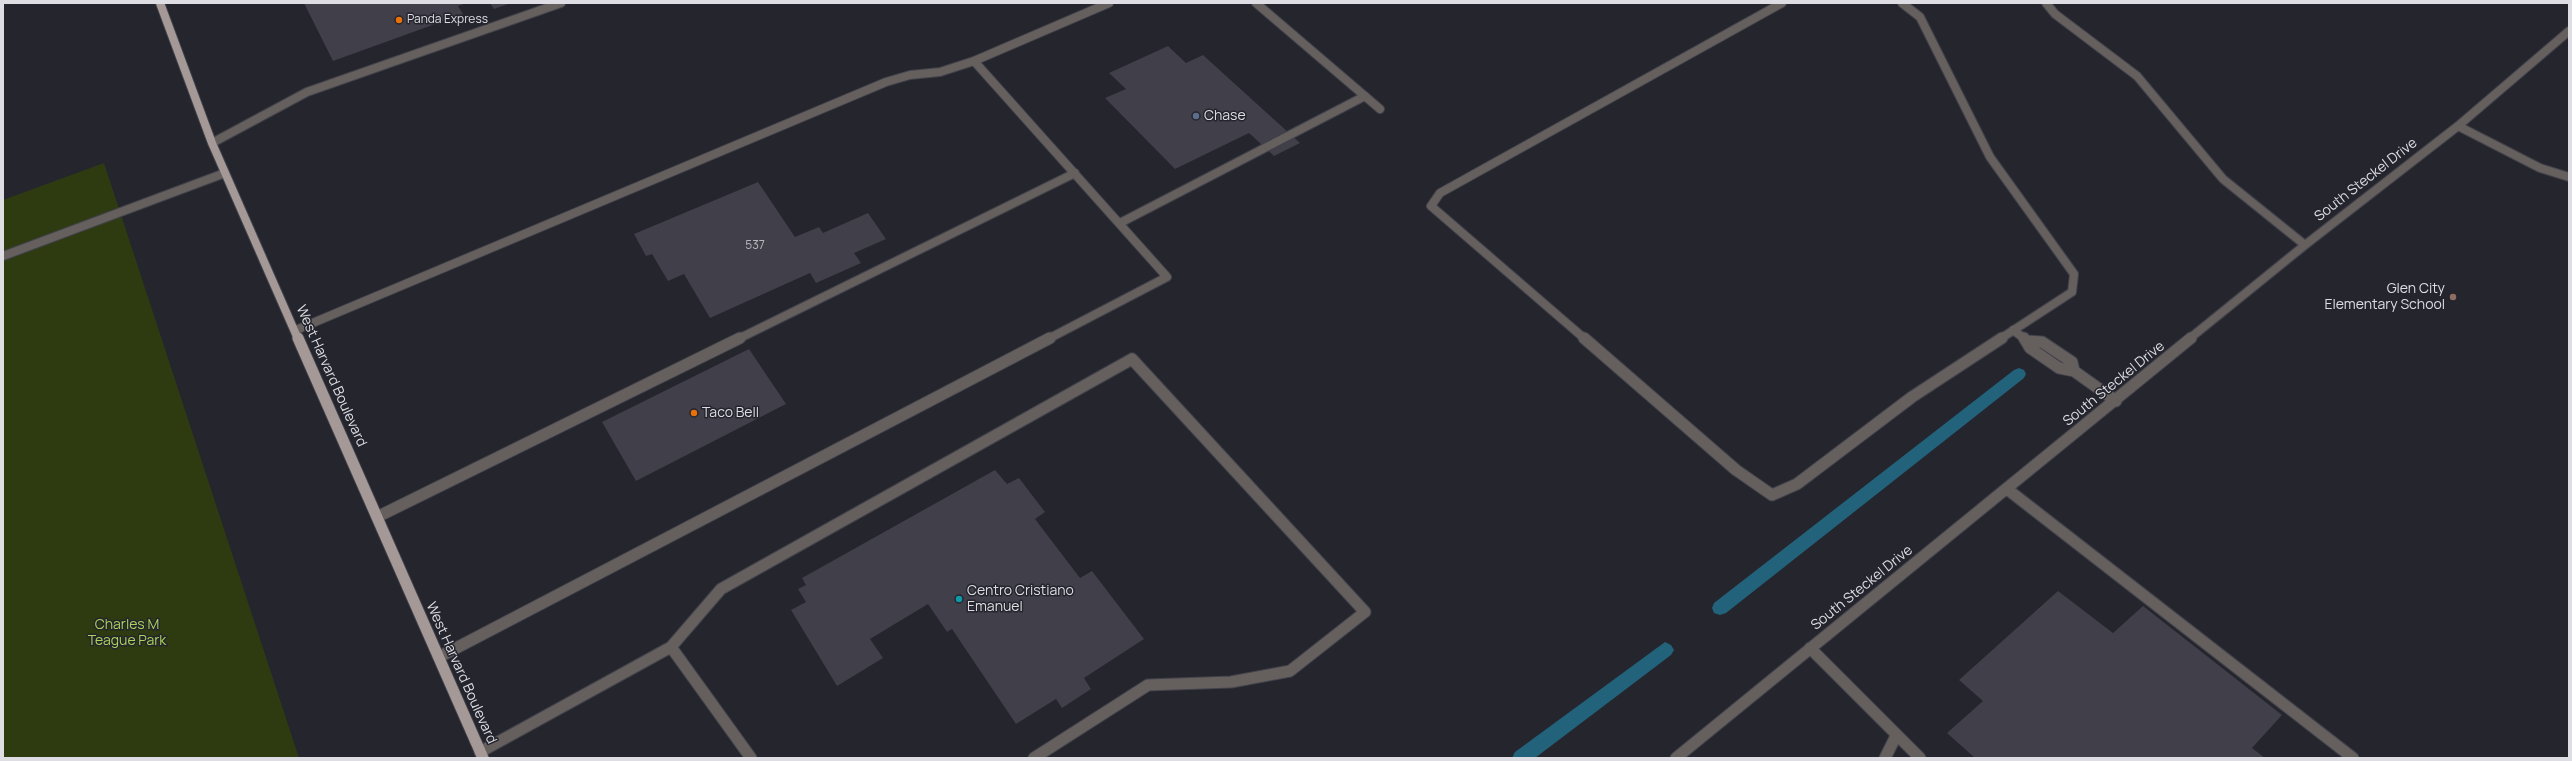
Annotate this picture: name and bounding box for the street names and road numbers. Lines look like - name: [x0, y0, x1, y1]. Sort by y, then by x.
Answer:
- street label: South Steckel Drive: [2311, 135, 2421, 225]
- street label: West Harvard Boulevard: [292, 303, 370, 449]
- street label: South Steckel Drive: [2060, 338, 2168, 430]
- street label: South Steckel Drive: [1808, 542, 1916, 634]
- street label: West Harvard Boulevard: [422, 600, 500, 746]

